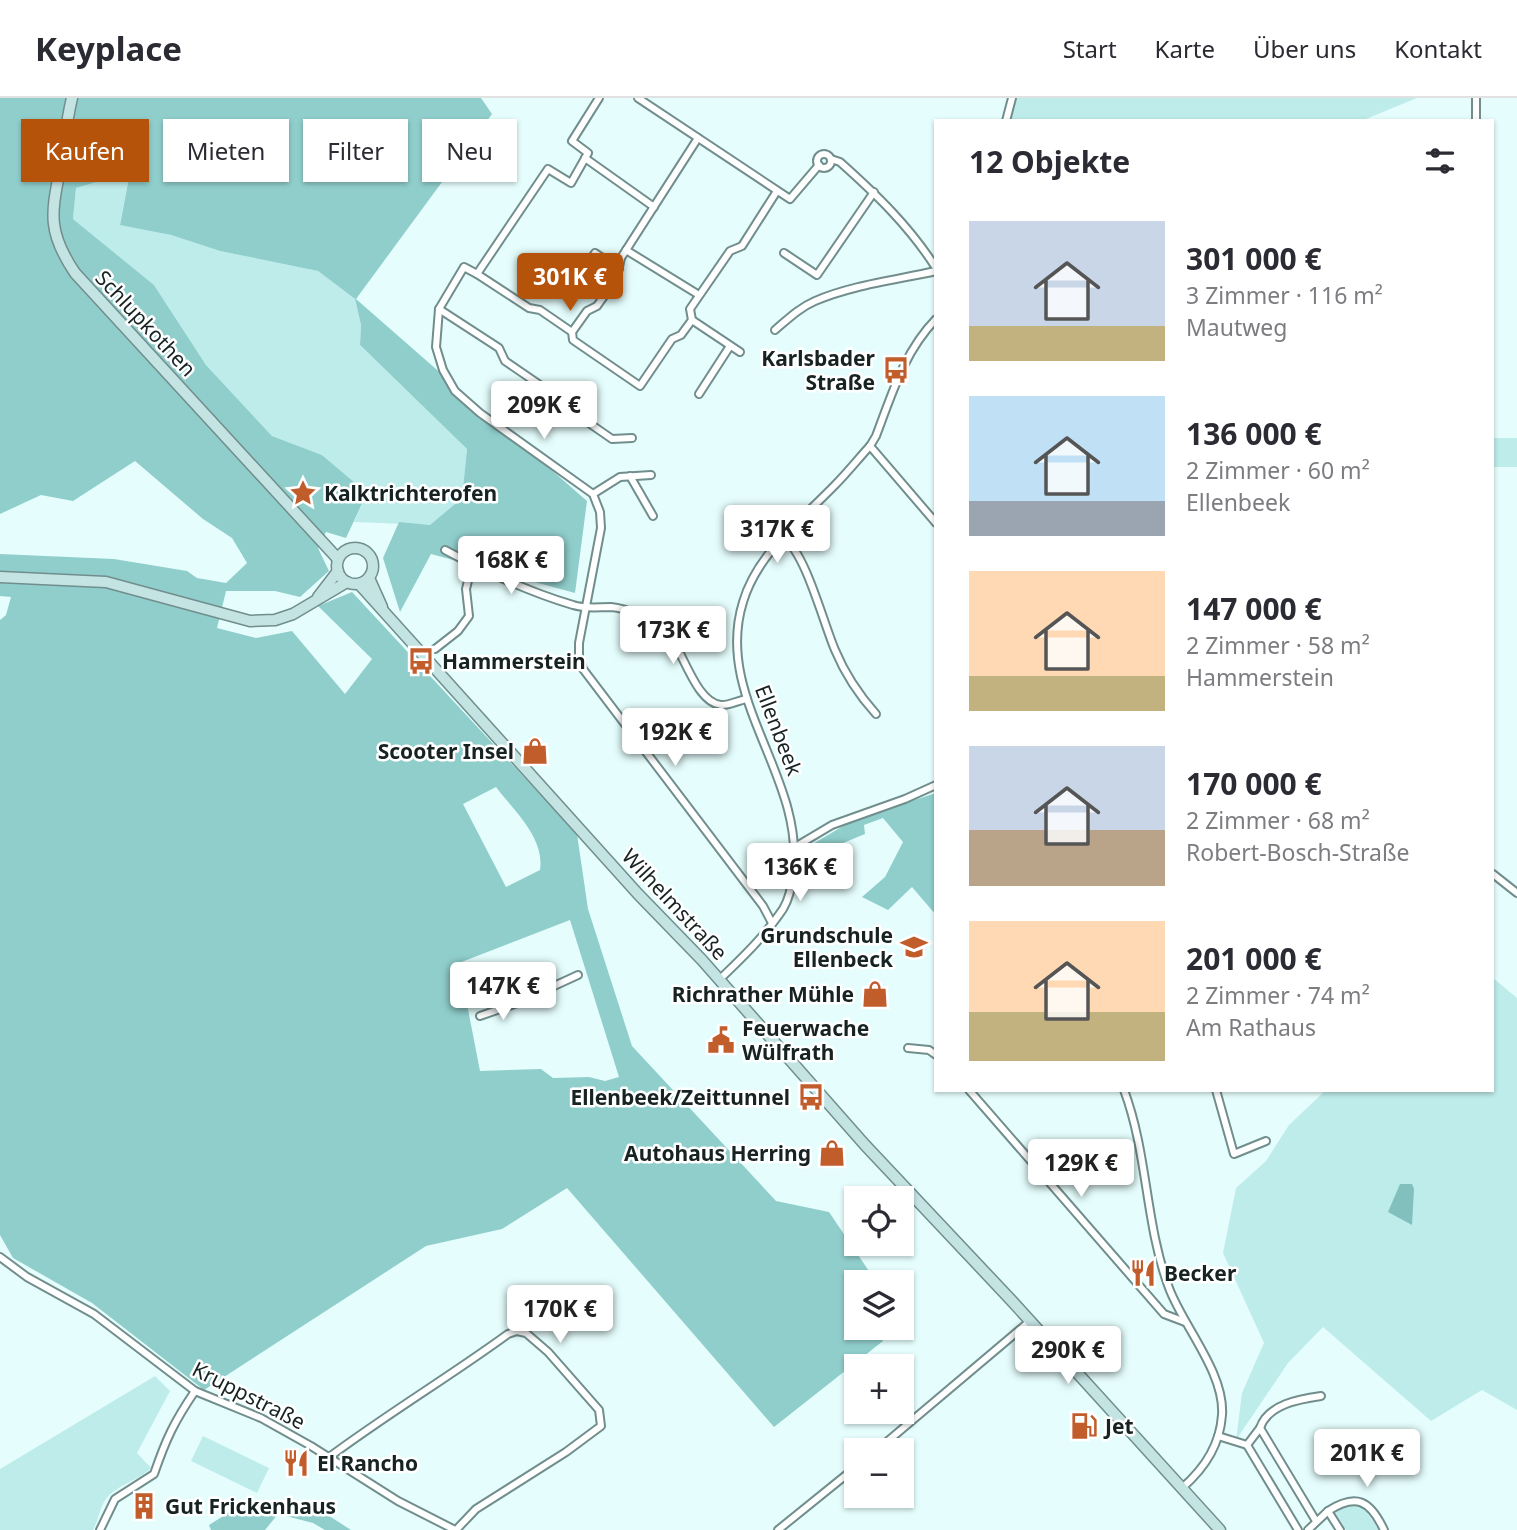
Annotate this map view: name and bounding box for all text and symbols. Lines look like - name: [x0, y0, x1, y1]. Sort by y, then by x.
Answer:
- text: Keyplace: [35, 26, 182, 71]
- text: Start: [1063, 32, 1117, 65]
- text: Karte: [1155, 32, 1215, 65]
- text: Über uns: [1253, 32, 1356, 65]
- text: Kontakt: [1394, 32, 1482, 65]
- chip: Kaufen: [21, 119, 149, 182]
- chip: Mieten: [163, 119, 289, 182]
- chip: Filter: [303, 119, 408, 182]
- chip: Neu: [422, 119, 517, 182]
- text: 12 Objekte: [969, 141, 1130, 182]
- icon: filters: [1421, 142, 1459, 180]
- text: 301 000 €: [1186, 238, 1322, 279]
- icon: home: [1025, 249, 1109, 333]
- pin: 301K €: [513, 254, 627, 313]
- text: 301K €: [533, 260, 607, 292]
- street label: Schlupkothen: [90, 264, 202, 382]
- text: 3 Zimmer · 116 m²: [1186, 279, 1383, 311]
- text: Mautweg: [1186, 311, 1287, 343]
- place label: Karlsbader Straße: [761, 344, 876, 396]
- bus stop icon: Karlsbader Straße: [881, 355, 911, 385]
- pin: 209K €: [487, 382, 601, 441]
- text: 209K €: [507, 388, 581, 420]
- text: 136 000 €: [1186, 413, 1322, 454]
- icon: home: [1025, 424, 1109, 508]
- text: 2 Zimmer · 60 m²: [1186, 454, 1370, 486]
- place icon: Kalktrichterofen: [288, 478, 318, 508]
- place label: Kalktrichterofen: [324, 479, 497, 507]
- text: Ellenbeek: [1186, 486, 1290, 518]
- pin: 317K €: [720, 505, 834, 565]
- text: 317K €: [740, 512, 814, 544]
- pin: 168K €: [454, 536, 568, 596]
- text: 168K €: [474, 543, 548, 575]
- text: 147 000 €: [1186, 588, 1322, 629]
- icon: home: [1025, 599, 1109, 683]
- pin: 173K €: [616, 606, 730, 666]
- text: 173K €: [636, 613, 710, 645]
- text: 2 Zimmer · 58 m²: [1186, 629, 1370, 661]
- bus stop icon: Hammerstein: [406, 646, 436, 676]
- place label: Hammerstein: [442, 647, 586, 675]
- text: Hammerstein: [1186, 661, 1334, 693]
- street label: Ellenbeek: [749, 681, 809, 780]
- pin: 192K €: [618, 708, 732, 768]
- text: 192K €: [638, 715, 712, 747]
- shop icon: Scooter Insel: [520, 736, 550, 766]
- place label: Scooter Insel: [378, 737, 514, 765]
- text: 170 000 €: [1186, 763, 1322, 804]
- icon: home: [1025, 774, 1109, 858]
- text: 2 Zimmer · 68 m²: [1186, 804, 1370, 836]
- text: Robert-Bosch-Straße: [1186, 836, 1409, 868]
- street label: Wilhelmstraße: [616, 842, 734, 966]
- pin: 136K €: [743, 844, 857, 903]
- text: 136K €: [763, 850, 837, 882]
- place label: Grundschule Ellenbeck: [760, 921, 894, 973]
- school or university icon: Grundschule Ellenbeck: [899, 932, 929, 962]
- text: 201 000 €: [1186, 938, 1322, 979]
- icon: home: [1025, 949, 1109, 1033]
- pin: 147K €: [446, 962, 560, 1022]
- text: 147K €: [466, 969, 540, 1001]
- shop icon: Richrather Mühle: [860, 979, 890, 1009]
- text: 2 Zimmer · 74 m²: [1186, 979, 1370, 1011]
- place label: Richrather Mühle: [672, 980, 854, 1008]
- text: Am Rathaus: [1186, 1011, 1316, 1043]
- place label: Feuerwache Wülfrath: [742, 1014, 869, 1066]
- public building icon: Feuerwache Wülfrath: [706, 1025, 736, 1055]
- bus stop icon: Ellenbeek/Zeittunnel: [796, 1082, 826, 1112]
- place label: Ellenbeek/Zeittunnel: [571, 1083, 790, 1111]
- shop icon: Autohaus Herring: [817, 1138, 847, 1168]
- place label: Autohaus Herring: [624, 1139, 811, 1167]
- pin: 129K €: [1024, 1140, 1138, 1199]
- text: 129K €: [1044, 1146, 1118, 1178]
- map controls: [844, 1186, 914, 1508]
- button: locate: [844, 1186, 914, 1256]
- restaurant icon: Becker: [1128, 1258, 1158, 1288]
- place label: Becker: [1164, 1259, 1237, 1287]
- button: layers: [844, 1270, 914, 1340]
- pin: 170K €: [503, 1286, 617, 1345]
- text: 170K €: [523, 1292, 597, 1324]
- pin: 290K €: [1011, 1326, 1125, 1386]
- text: 290K €: [1031, 1333, 1105, 1365]
- button: +: [844, 1354, 914, 1424]
- street label: Kruppstraße: [188, 1355, 310, 1435]
- fuel station icon: Jet: [1069, 1411, 1099, 1441]
- place label: Jet: [1103, 1412, 1134, 1440]
- pin: 201K €: [1310, 1430, 1424, 1489]
- text: 201K €: [1330, 1436, 1404, 1468]
- button: −: [844, 1438, 914, 1508]
- restaurant icon: El Rancho: [281, 1448, 311, 1478]
- place label: El Rancho: [317, 1449, 418, 1477]
- building icon: Gut Frickenhaus: [129, 1491, 159, 1521]
- place label: Gut Frickenhaus: [165, 1492, 336, 1520]

